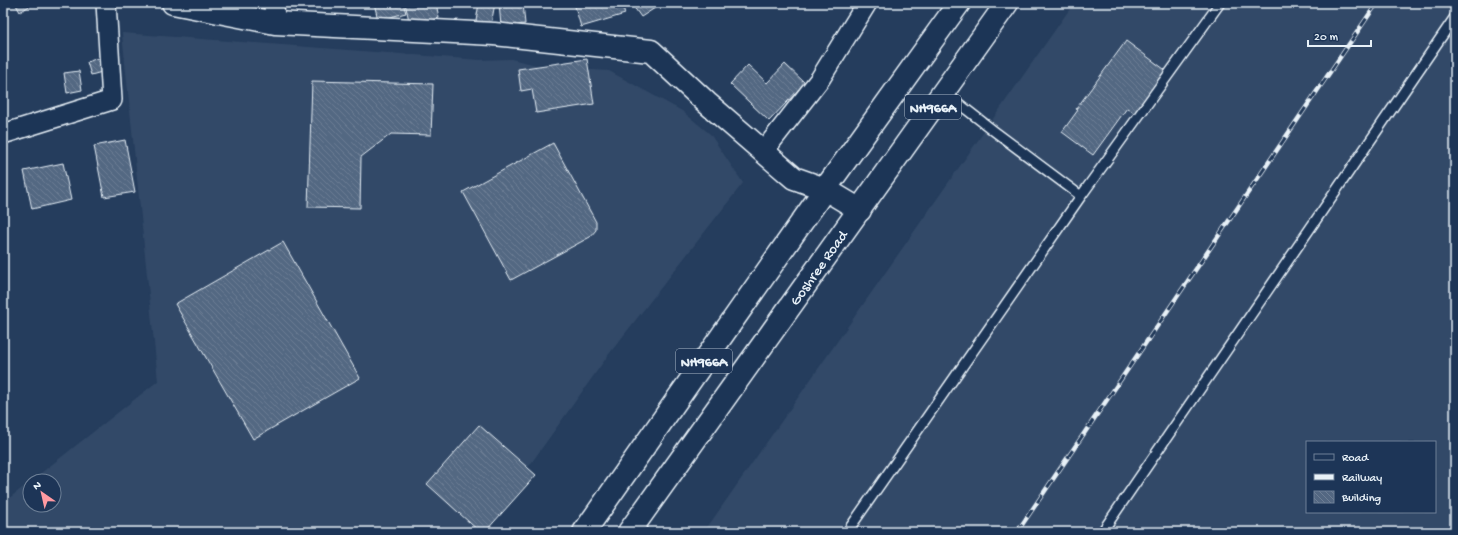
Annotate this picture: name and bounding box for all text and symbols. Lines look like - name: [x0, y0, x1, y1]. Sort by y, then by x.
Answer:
- scale bar: [1308, 22, 1371, 48]
- text: 20 m: [1314, 31, 1339, 45]
- road number: NH966A: [905, 95, 961, 119]
- street label: Goshree Road: [787, 227, 853, 310]
- road number: NH966A: [676, 349, 732, 373]
- legend: [1306, 441, 1436, 513]
- text: Road: [1342, 452, 1369, 466]
- text: Railway: [1342, 472, 1382, 486]
- north arrow: [22, 473, 62, 513]
- text: N: [31, 479, 44, 493]
- text: Building: [1341, 492, 1381, 506]

